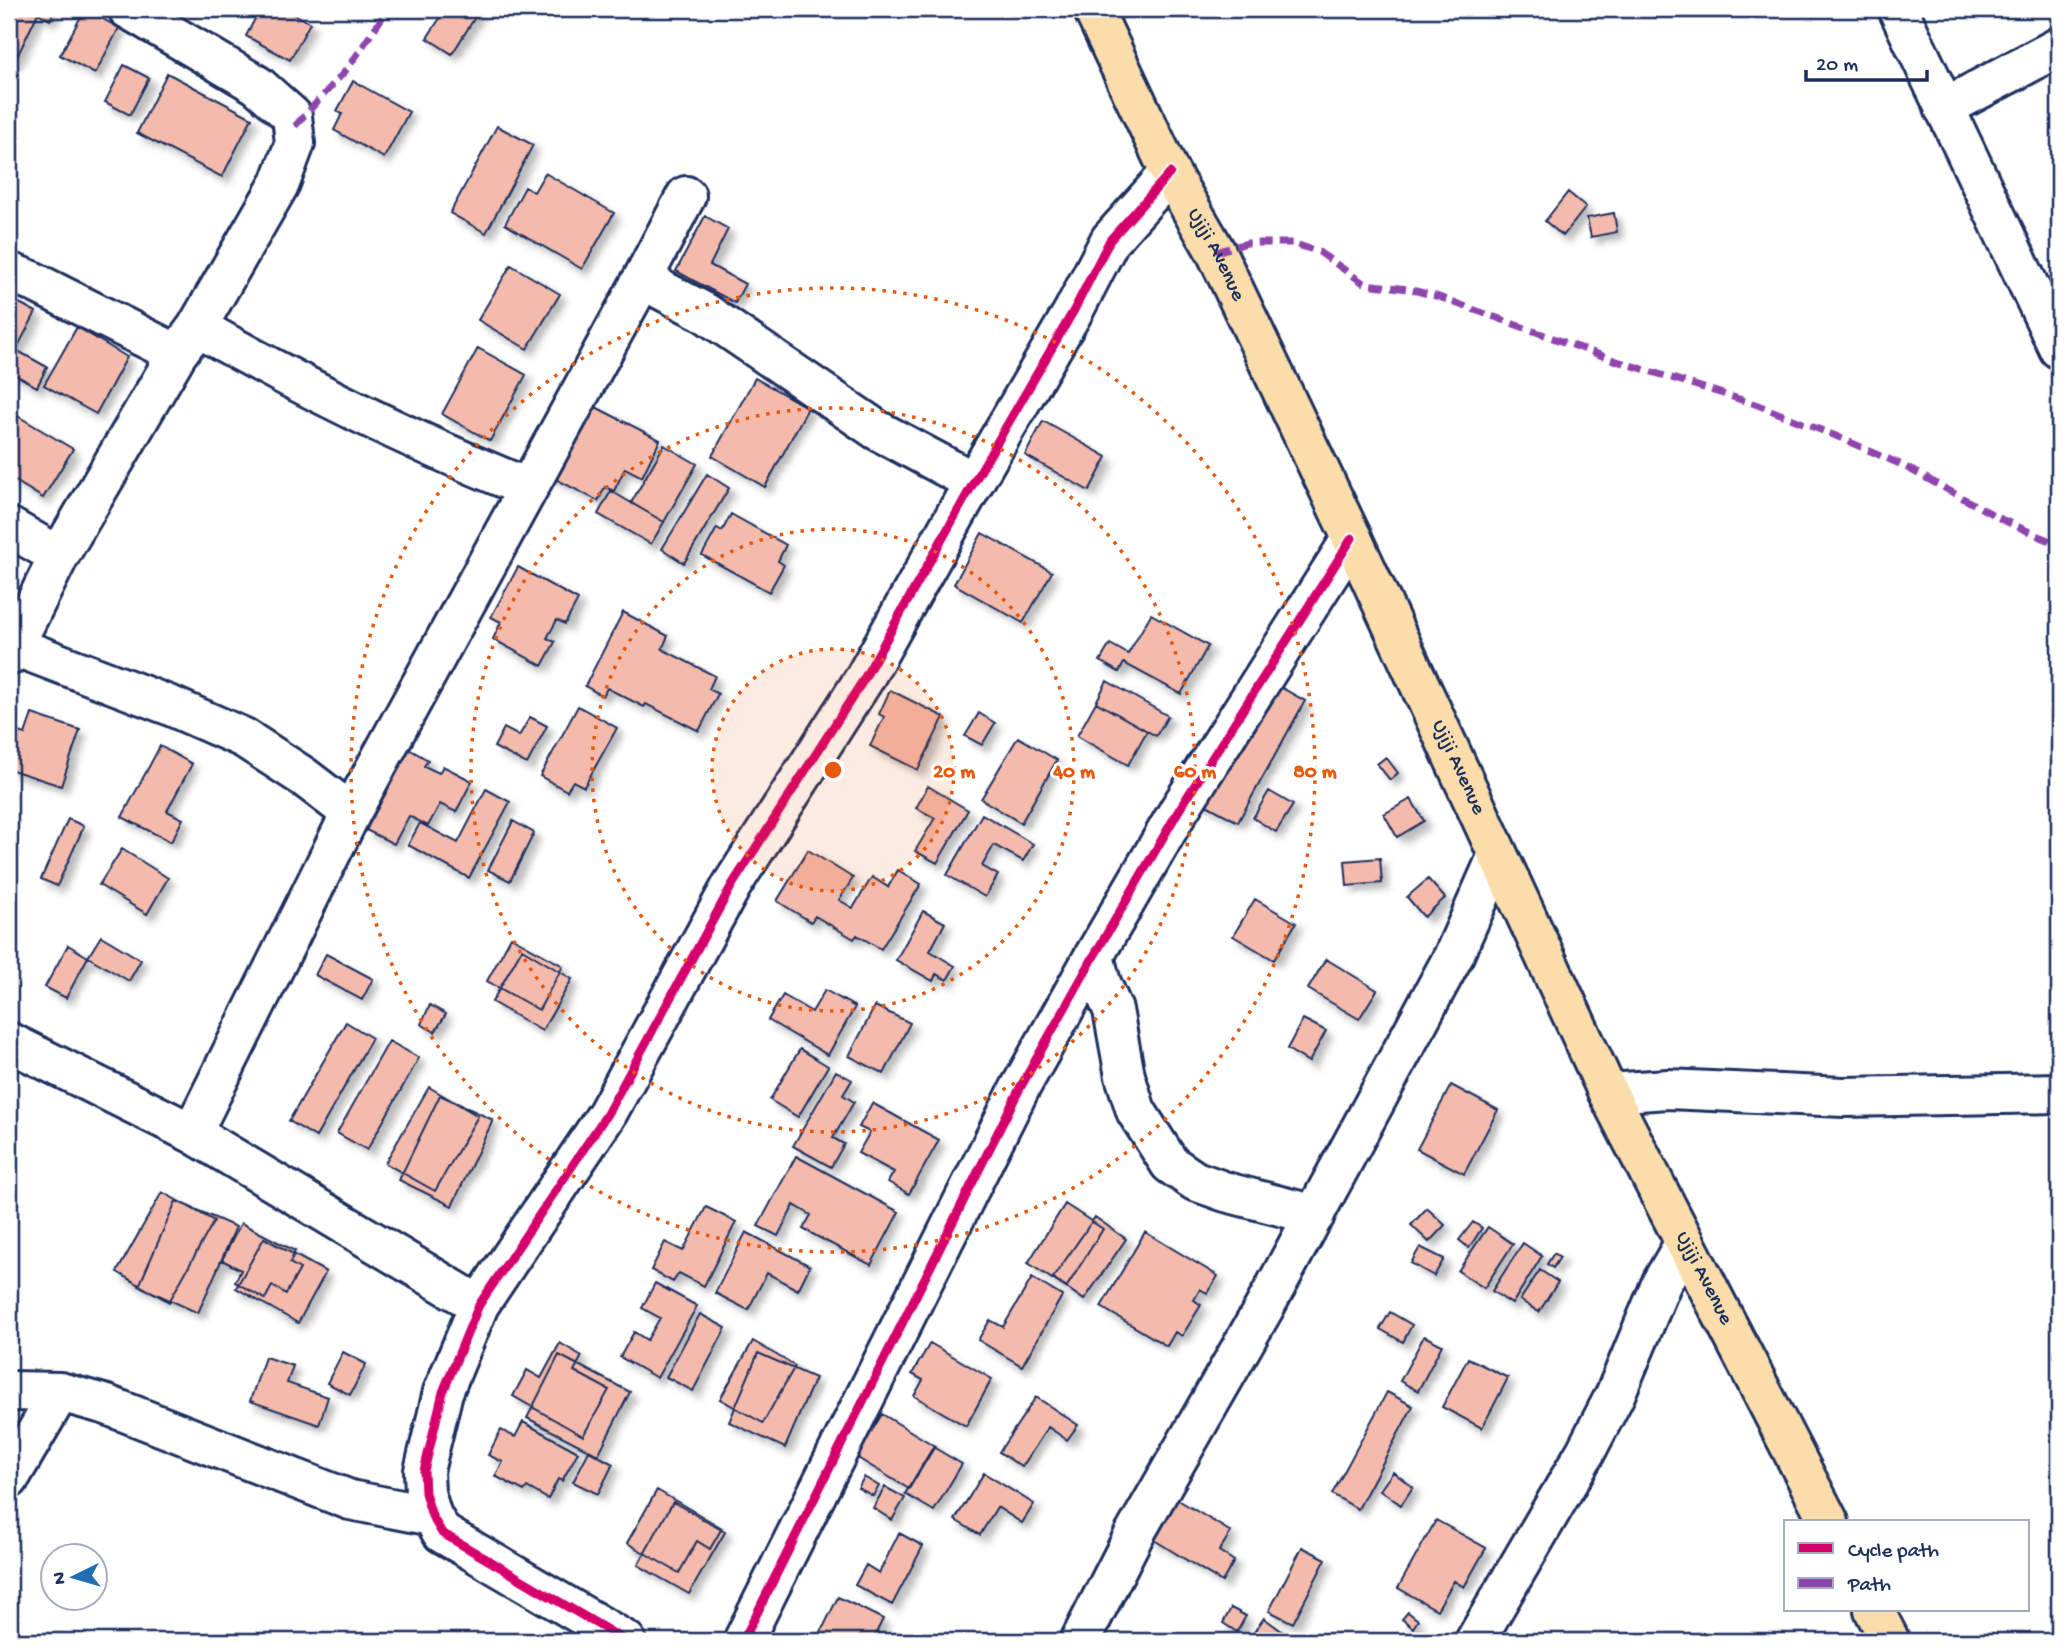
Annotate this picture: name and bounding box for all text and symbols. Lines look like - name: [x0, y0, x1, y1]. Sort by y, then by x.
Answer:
- scale bar: [1806, 38, 1926, 82]
- text: 20 m: [1816, 54, 1858, 79]
- street label: Ujiji Avenue: [1181, 204, 1251, 306]
- street label: Ujiji Avenue: [1425, 716, 1491, 820]
- centre of rings: [821, 758, 845, 782]
- text: 20 m: [933, 761, 975, 786]
- text: 40 m: [1052, 761, 1095, 786]
- text: 60 m: [1174, 761, 1216, 786]
- text: 80 m: [1293, 761, 1337, 786]
- street label: Ujiji Avenue: [1669, 1227, 1738, 1330]
- legend: [1784, 1520, 2030, 1612]
- text: Cycle path: [1848, 1540, 1939, 1565]
- north arrow: [38, 1542, 108, 1612]
- text: N: [49, 1571, 73, 1585]
- text: Path: [1847, 1574, 1891, 1599]

